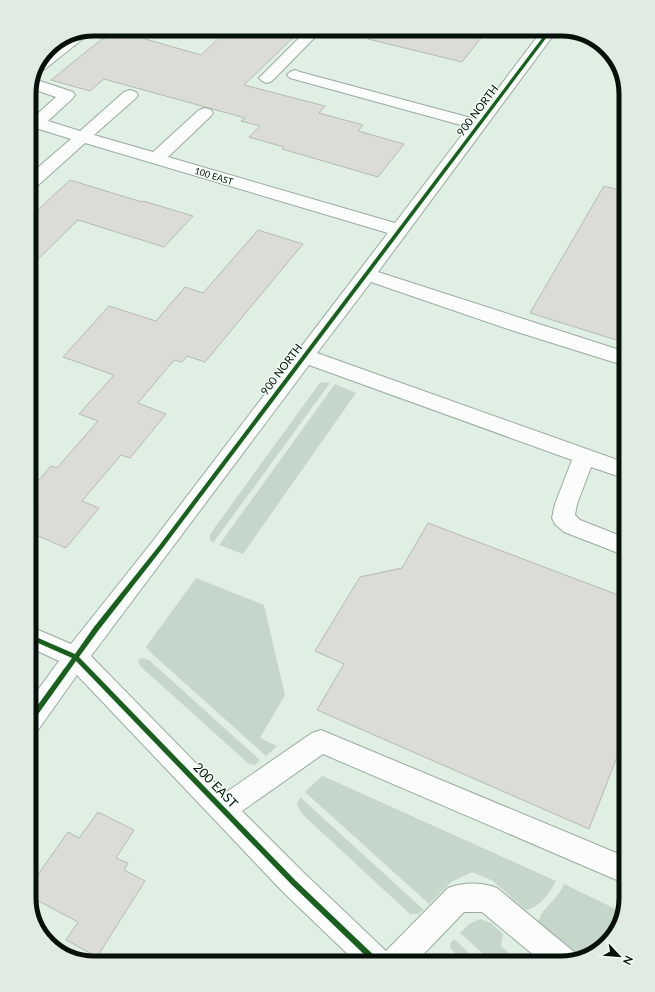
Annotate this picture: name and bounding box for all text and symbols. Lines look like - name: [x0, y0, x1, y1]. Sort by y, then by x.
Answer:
- street label: 900 NORTH: [454, 82, 500, 138]
- street label: 100 EAST: [194, 165, 235, 187]
- street label: 900 NORTH: [258, 341, 304, 397]
- street label: 200 EAST: [190, 759, 242, 811]
- north arrow: [599, 936, 639, 976]
- text: N: [621, 954, 636, 967]

